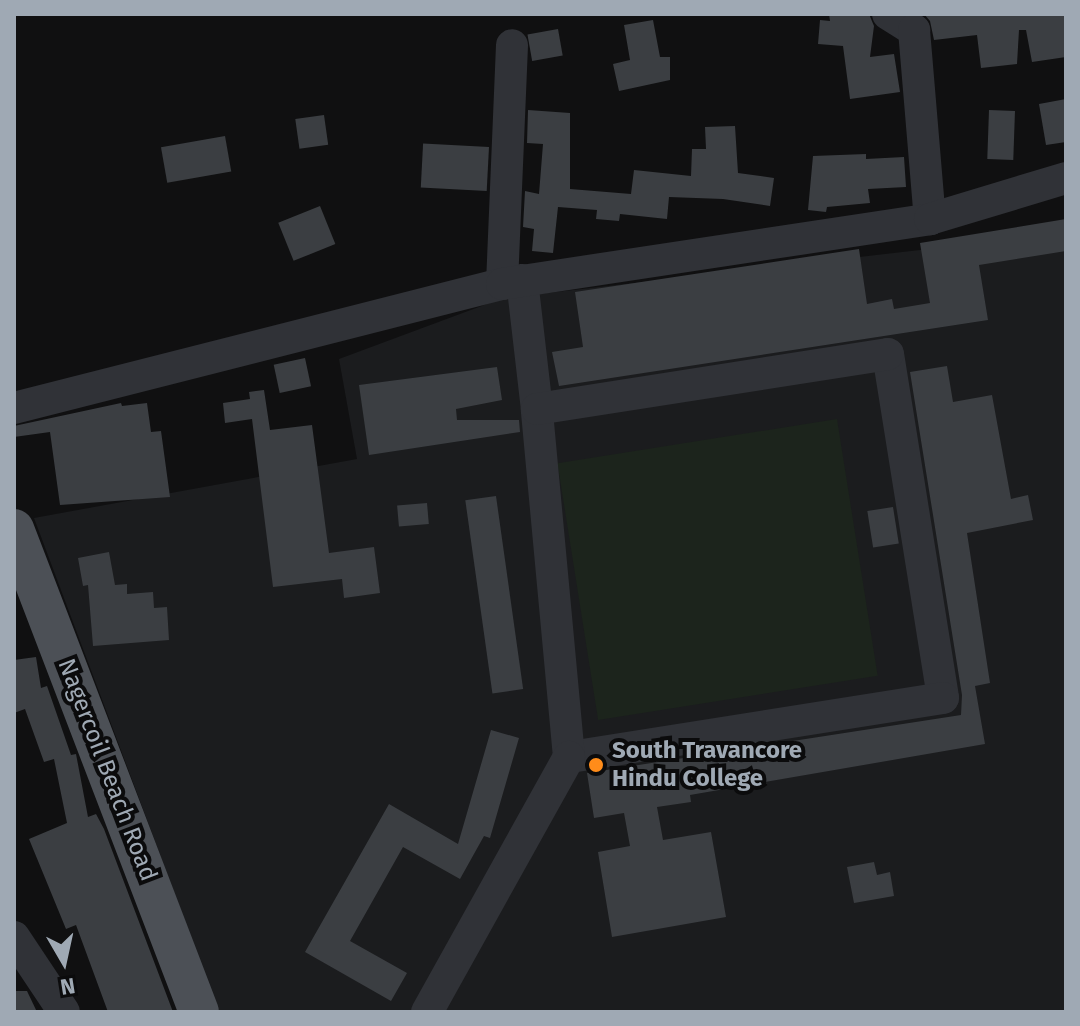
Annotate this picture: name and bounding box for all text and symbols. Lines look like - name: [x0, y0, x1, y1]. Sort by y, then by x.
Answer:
- street label: Nagercoil Beach Road: [51, 655, 163, 885]
- place label: South Travancore Hindu College: [612, 737, 802, 793]
- marker: South Travancore Hindu College: [587, 756, 605, 774]
- north arrow: [24, 922, 104, 1002]
- text: N: [59, 972, 77, 1001]

